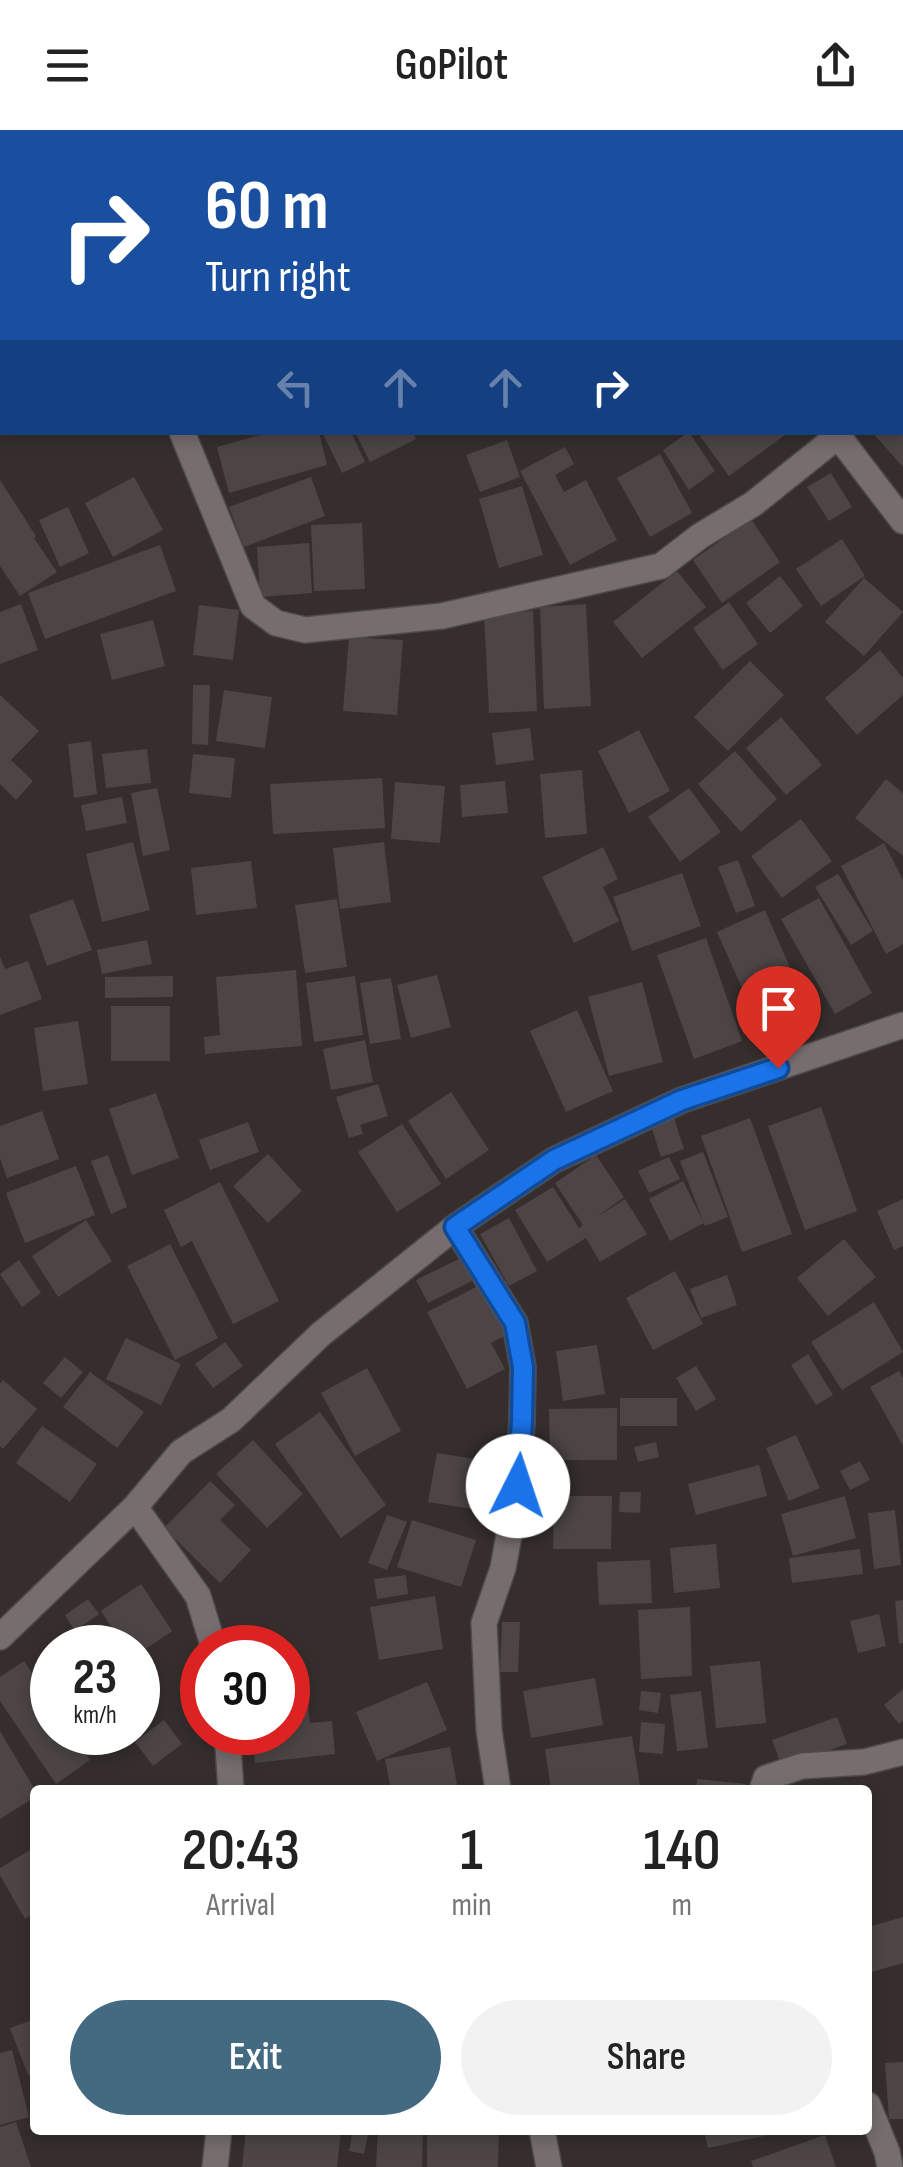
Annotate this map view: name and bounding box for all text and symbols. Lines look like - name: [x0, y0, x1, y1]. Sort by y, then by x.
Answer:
- icon: menu: [40, 38, 95, 93]
- text: GoPilot: [395, 38, 508, 93]
- icon: share: [808, 38, 863, 93]
- text: 60 m: [205, 165, 329, 249]
- icon: right: [40, 170, 170, 300]
- text: Turn right: [205, 250, 351, 305]
- icon: left: [268, 360, 323, 415]
- icon: ahead: [373, 360, 428, 415]
- icon: ahead: [478, 360, 533, 415]
- icon: right: [583, 360, 638, 415]
- pin: [736, 966, 821, 1069]
- icon: arrive: [751, 981, 806, 1036]
- position arrow: [466, 1434, 570, 1538]
- speed limit sign: 30: [180, 1625, 310, 1755]
- text: 23: [73, 1648, 117, 1708]
- text: km/h: [73, 1700, 117, 1731]
- text: 20:43: [182, 1815, 300, 1887]
- text: 1: [460, 1815, 483, 1887]
- text: 140: [643, 1815, 720, 1887]
- text: Arrival: [206, 1886, 275, 1925]
- text: min: [451, 1886, 492, 1925]
- text: m: [672, 1886, 692, 1925]
- button: Exit: [70, 2000, 441, 2115]
- button: Share: [461, 2000, 832, 2115]

